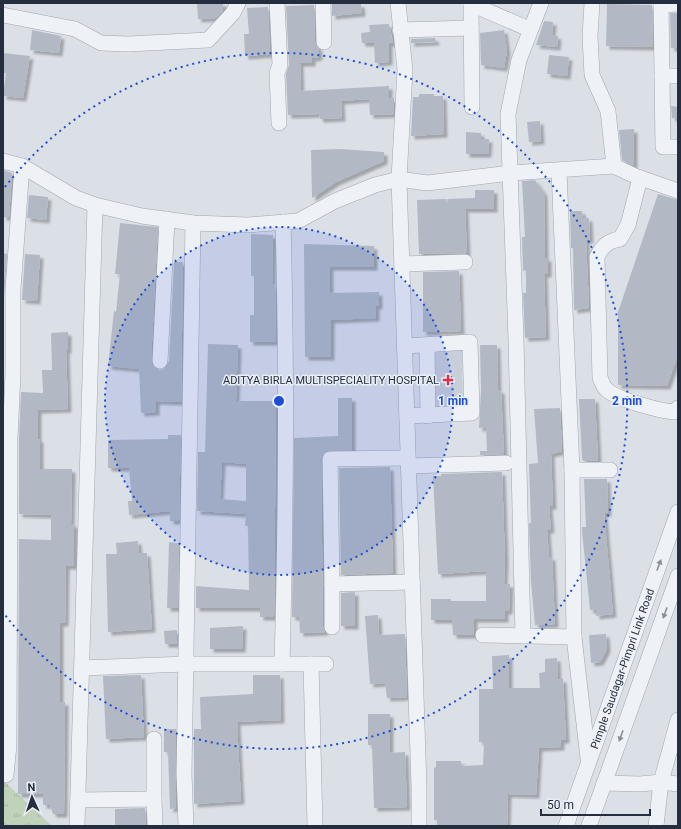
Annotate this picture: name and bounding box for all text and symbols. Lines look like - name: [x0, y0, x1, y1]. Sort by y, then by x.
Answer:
- place label: ADITYA BIRLA MULTISPECIALITY HOSPITAL: [223, 374, 439, 387]
- marker: ADITYA BIRLA MULTISPECIALITY HOSPITAL: [442, 374, 454, 386]
- centre of rings: [272, 394, 286, 408]
- text: 1 min: [438, 394, 468, 408]
- text: 2 min: [612, 394, 642, 408]
- one-way arrow: [656, 559, 662, 571]
- street label: Pimple Saudagar-Pimpri Link Road: [588, 587, 657, 751]
- one-way arrow: [662, 608, 668, 620]
- one-way arrow: [618, 730, 624, 742]
- north arrow: [12, 777, 52, 817]
- text: N: [27, 781, 36, 794]
- scale bar: [541, 791, 650, 817]
- text: 50 m: [547, 798, 574, 812]

